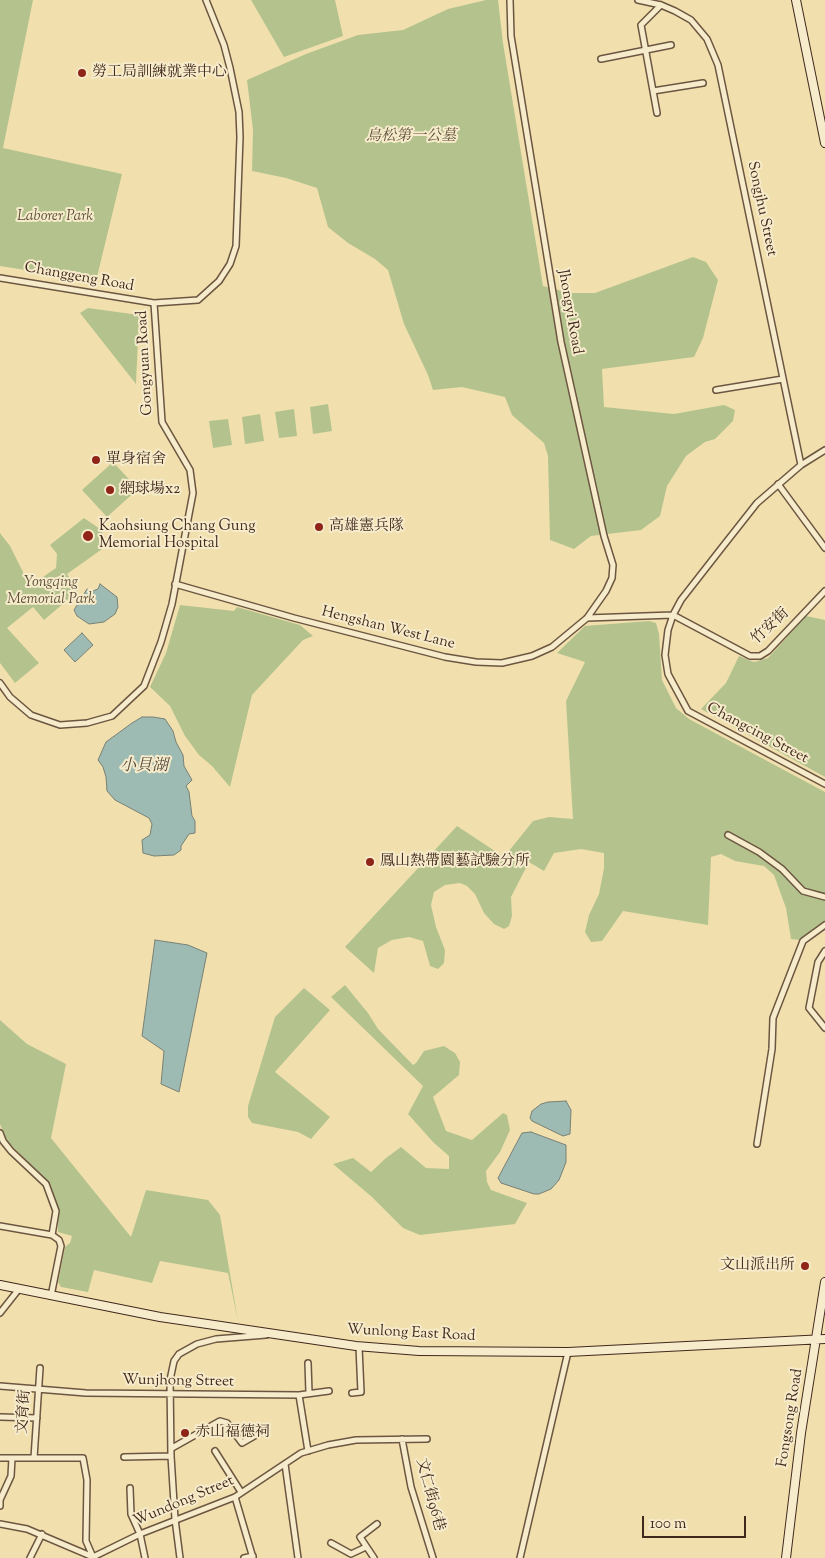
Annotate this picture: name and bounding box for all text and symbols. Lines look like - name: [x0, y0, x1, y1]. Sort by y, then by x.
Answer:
- place label: 勞工局訓練就業中心: [92, 64, 227, 82]
- marker: 勞工局訓練就業中心: [76, 67, 88, 79]
- park label: 鳥松第一公墓: [366, 128, 456, 146]
- street label: Songjhu Street: [742, 160, 780, 258]
- park label: Laborer Park: [17, 208, 93, 226]
- street label: Changgeng Road: [23, 260, 135, 296]
- street label: Jhongyi Road: [553, 268, 585, 356]
- street label: Gongyuan Road: [134, 310, 158, 416]
- place label: 單身宿舍: [106, 451, 166, 469]
- marker: 單身宿舍: [90, 454, 102, 466]
- place label: 網球場x2: [120, 481, 180, 499]
- marker: 網球場x2: [104, 484, 116, 496]
- place label: Kaohsiung Chang Gung Memorial Hospital: [99, 518, 255, 553]
- place label: 高雄憲兵隊: [329, 518, 404, 536]
- marker: 高雄憲兵隊: [313, 521, 325, 533]
- marker: Kaohsiung Chang Gung Memorial Hospital: [81, 529, 95, 543]
- park label: Yongqing Memorial Park: [7, 574, 95, 609]
- street label: Hengshan West Lane: [320, 604, 456, 654]
- street label: 竹安街: [748, 605, 794, 649]
- street label: Changcing Street: [703, 700, 811, 768]
- water label: 小貝湖: [120, 757, 168, 777]
- place label: 鳳山熱帶園藝試驗分所: [380, 853, 530, 871]
- marker: 鳳山熱帶園藝試驗分所: [364, 856, 376, 868]
- place label: 文山派出所: [720, 1257, 795, 1275]
- marker: 文山派出所: [799, 1260, 811, 1272]
- street label: Wunlong East Road: [346, 1322, 476, 1346]
- street label: Fongsong Road: [774, 1368, 808, 1468]
- street label: Wunjhong Street: [122, 1372, 234, 1392]
- street label: 文育街: [14, 1389, 36, 1435]
- place label: 赤山福德祠: [195, 1424, 270, 1442]
- marker: 赤山福德祠: [179, 1427, 191, 1439]
- street label: 文仁街96巷: [411, 1457, 447, 1533]
- street label: Wundong Street: [131, 1473, 237, 1531]
- scale bar: [645, 1506, 749, 1538]
- text: 100 m: [650, 1514, 686, 1535]

